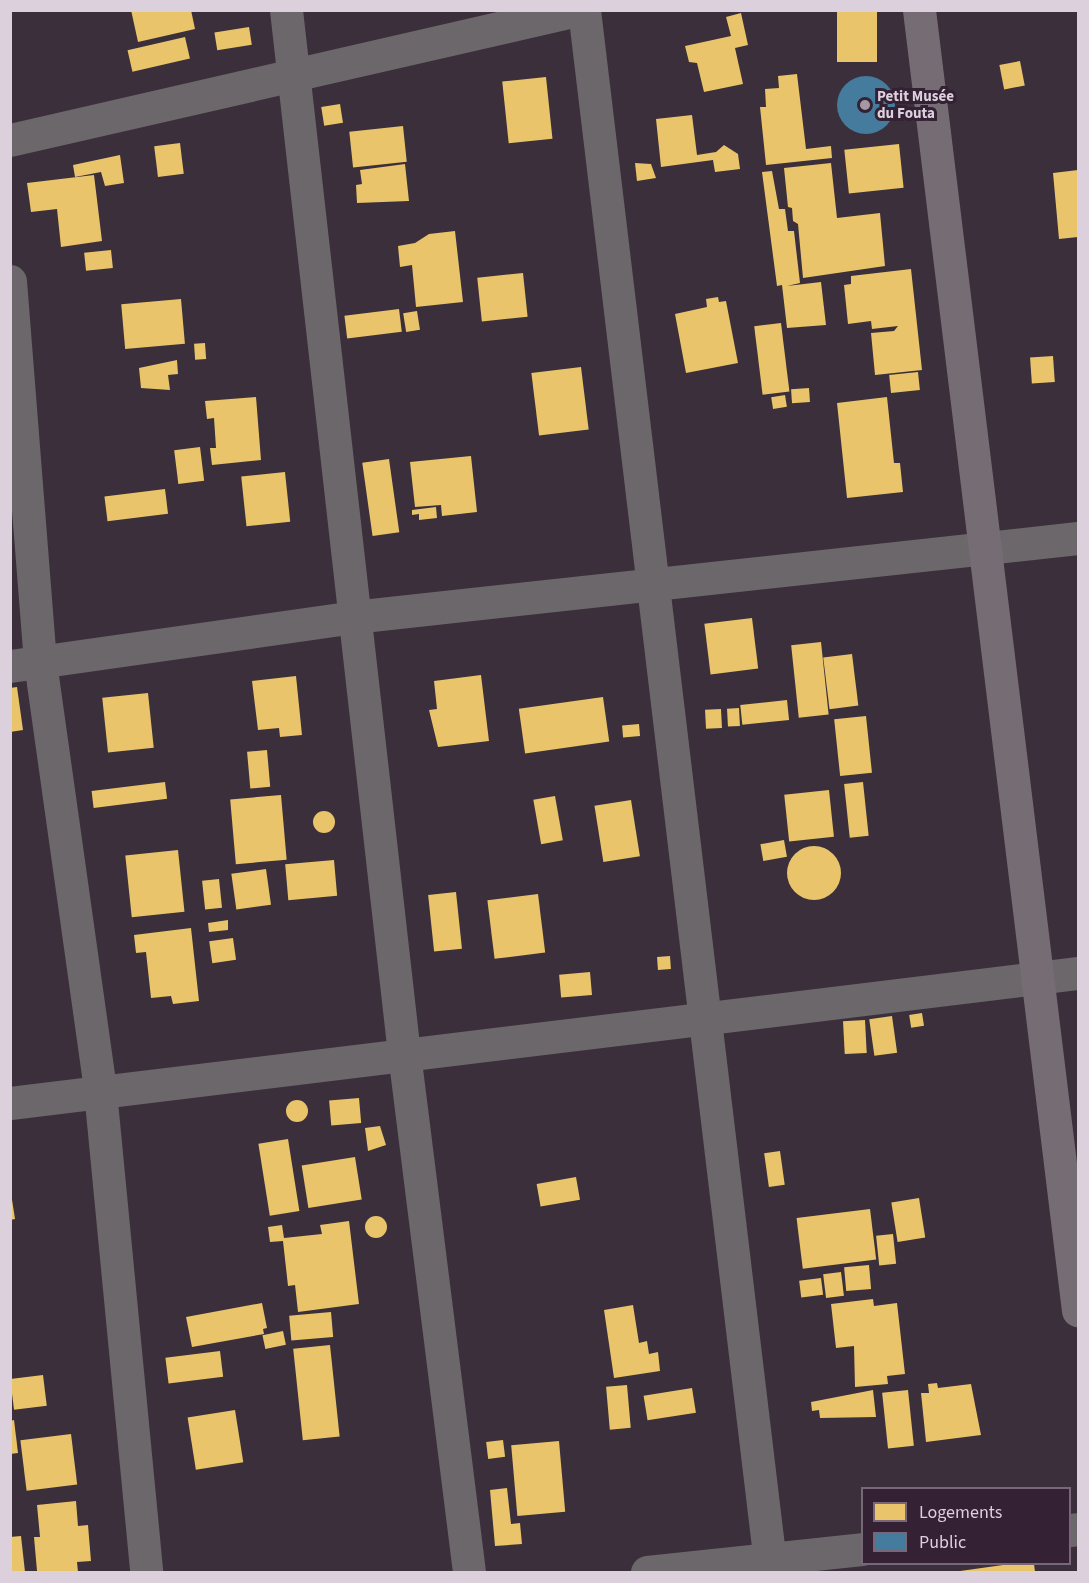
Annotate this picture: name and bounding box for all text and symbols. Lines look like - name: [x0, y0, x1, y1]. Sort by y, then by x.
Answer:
- place label: Petit Musée du Fouta: [877, 87, 954, 122]
- marker: Petit Musée du Fouta: [858, 98, 872, 112]
- legend: [861, 1487, 1071, 1565]
- text: Logements: [919, 1500, 1002, 1525]
- text: Public: [919, 1530, 966, 1555]

